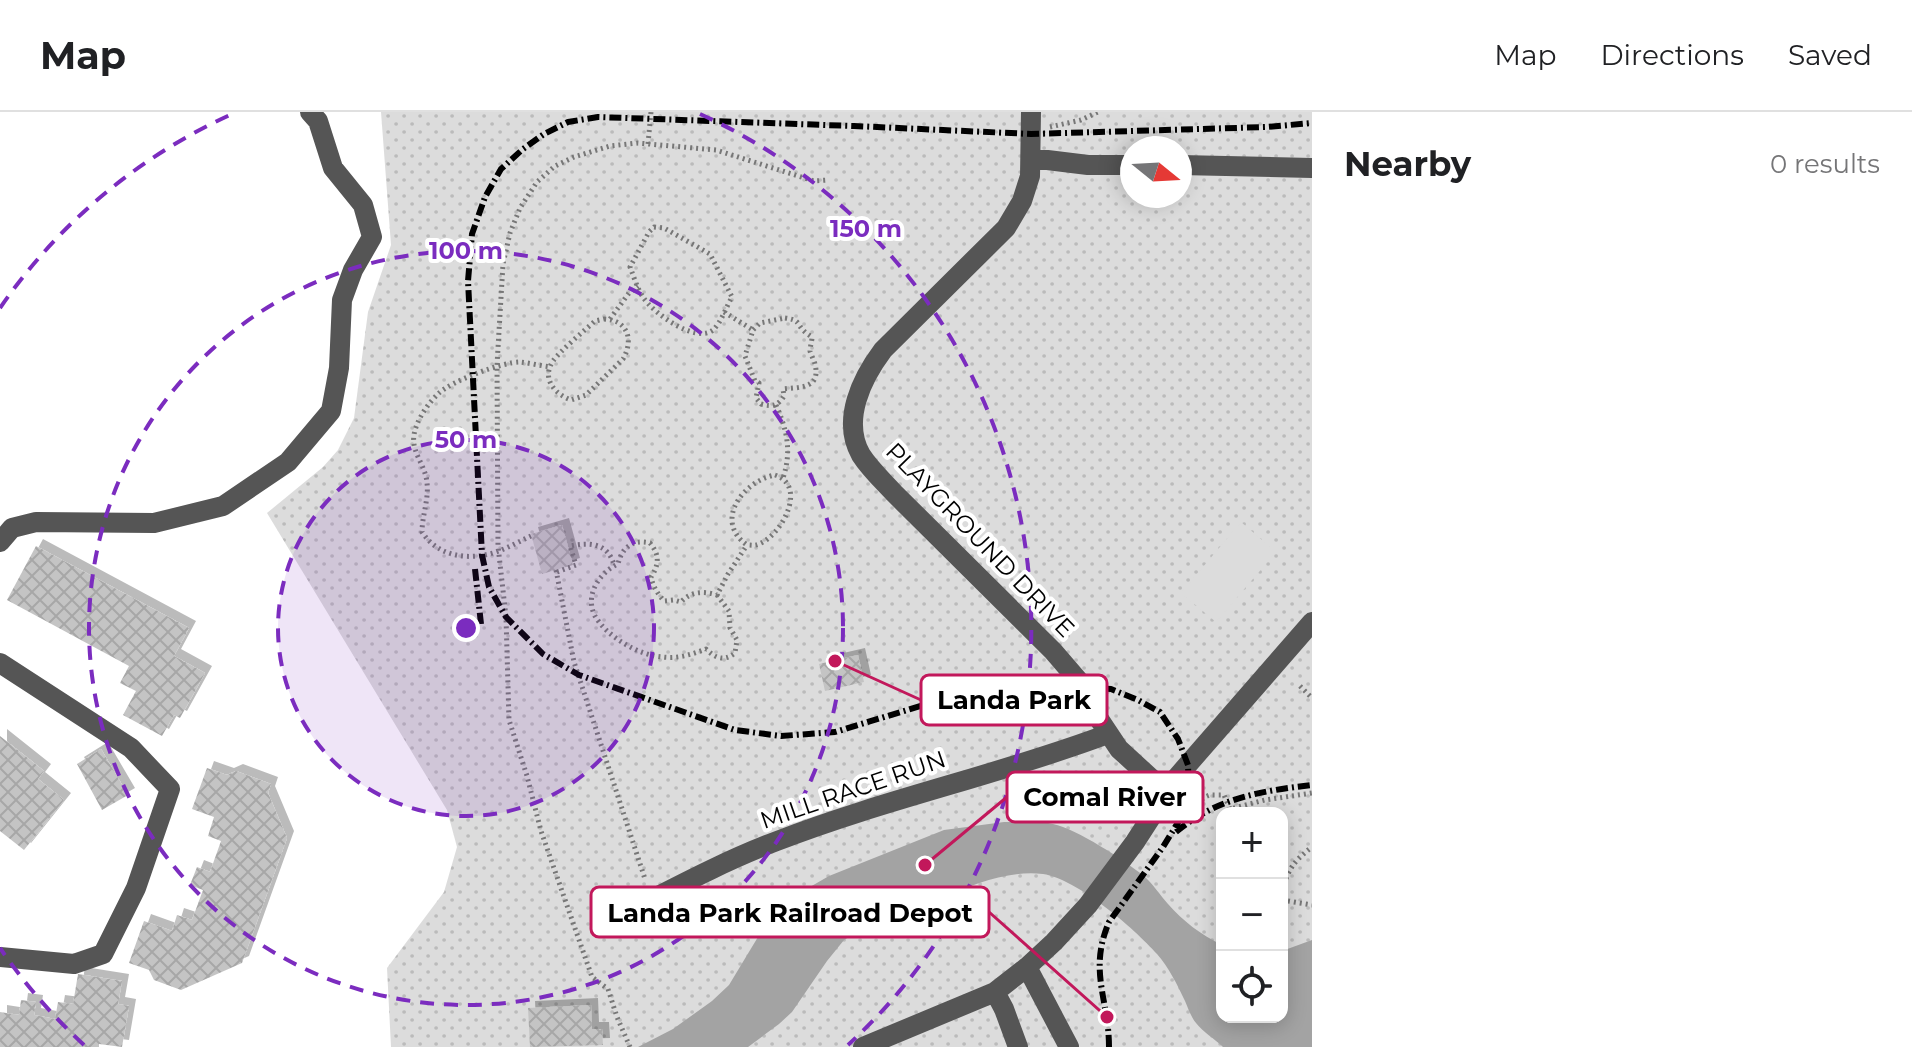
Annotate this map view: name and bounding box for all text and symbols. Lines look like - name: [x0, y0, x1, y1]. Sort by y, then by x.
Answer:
- text: Map: [40, 32, 126, 79]
- text: Map: [1494, 38, 1556, 72]
- text: Directions: [1600, 38, 1744, 72]
- text: Saved: [1788, 38, 1872, 72]
- north arrow: [1120, 136, 1192, 208]
- text: Nearby: [1344, 143, 1471, 185]
- text: 0 results: [1770, 148, 1880, 180]
- text: 150 m: [830, 214, 902, 243]
- text: 100 m: [429, 236, 503, 265]
- text: 50 m: [435, 425, 497, 454]
- street label: PLAYGROUND DRIVE: [880, 436, 1081, 643]
- centre of rings: [452, 614, 480, 642]
- callout: Landa Park: [921, 675, 1107, 725]
- text: Landa Park: [937, 684, 1092, 716]
- street label: MILL RACE RUN: [756, 744, 949, 835]
- callout: Comal River: [1007, 772, 1203, 822]
- text: Comal River: [1023, 781, 1187, 813]
- map controls: [1216, 807, 1288, 1023]
- button: +: [1216, 807, 1288, 879]
- button: −: [1216, 879, 1288, 951]
- callout: Landa Park Railroad Depot: [591, 887, 989, 937]
- text: Landa Park Railroad Depot: [607, 897, 973, 929]
- button: locate: [1216, 951, 1288, 1023]

